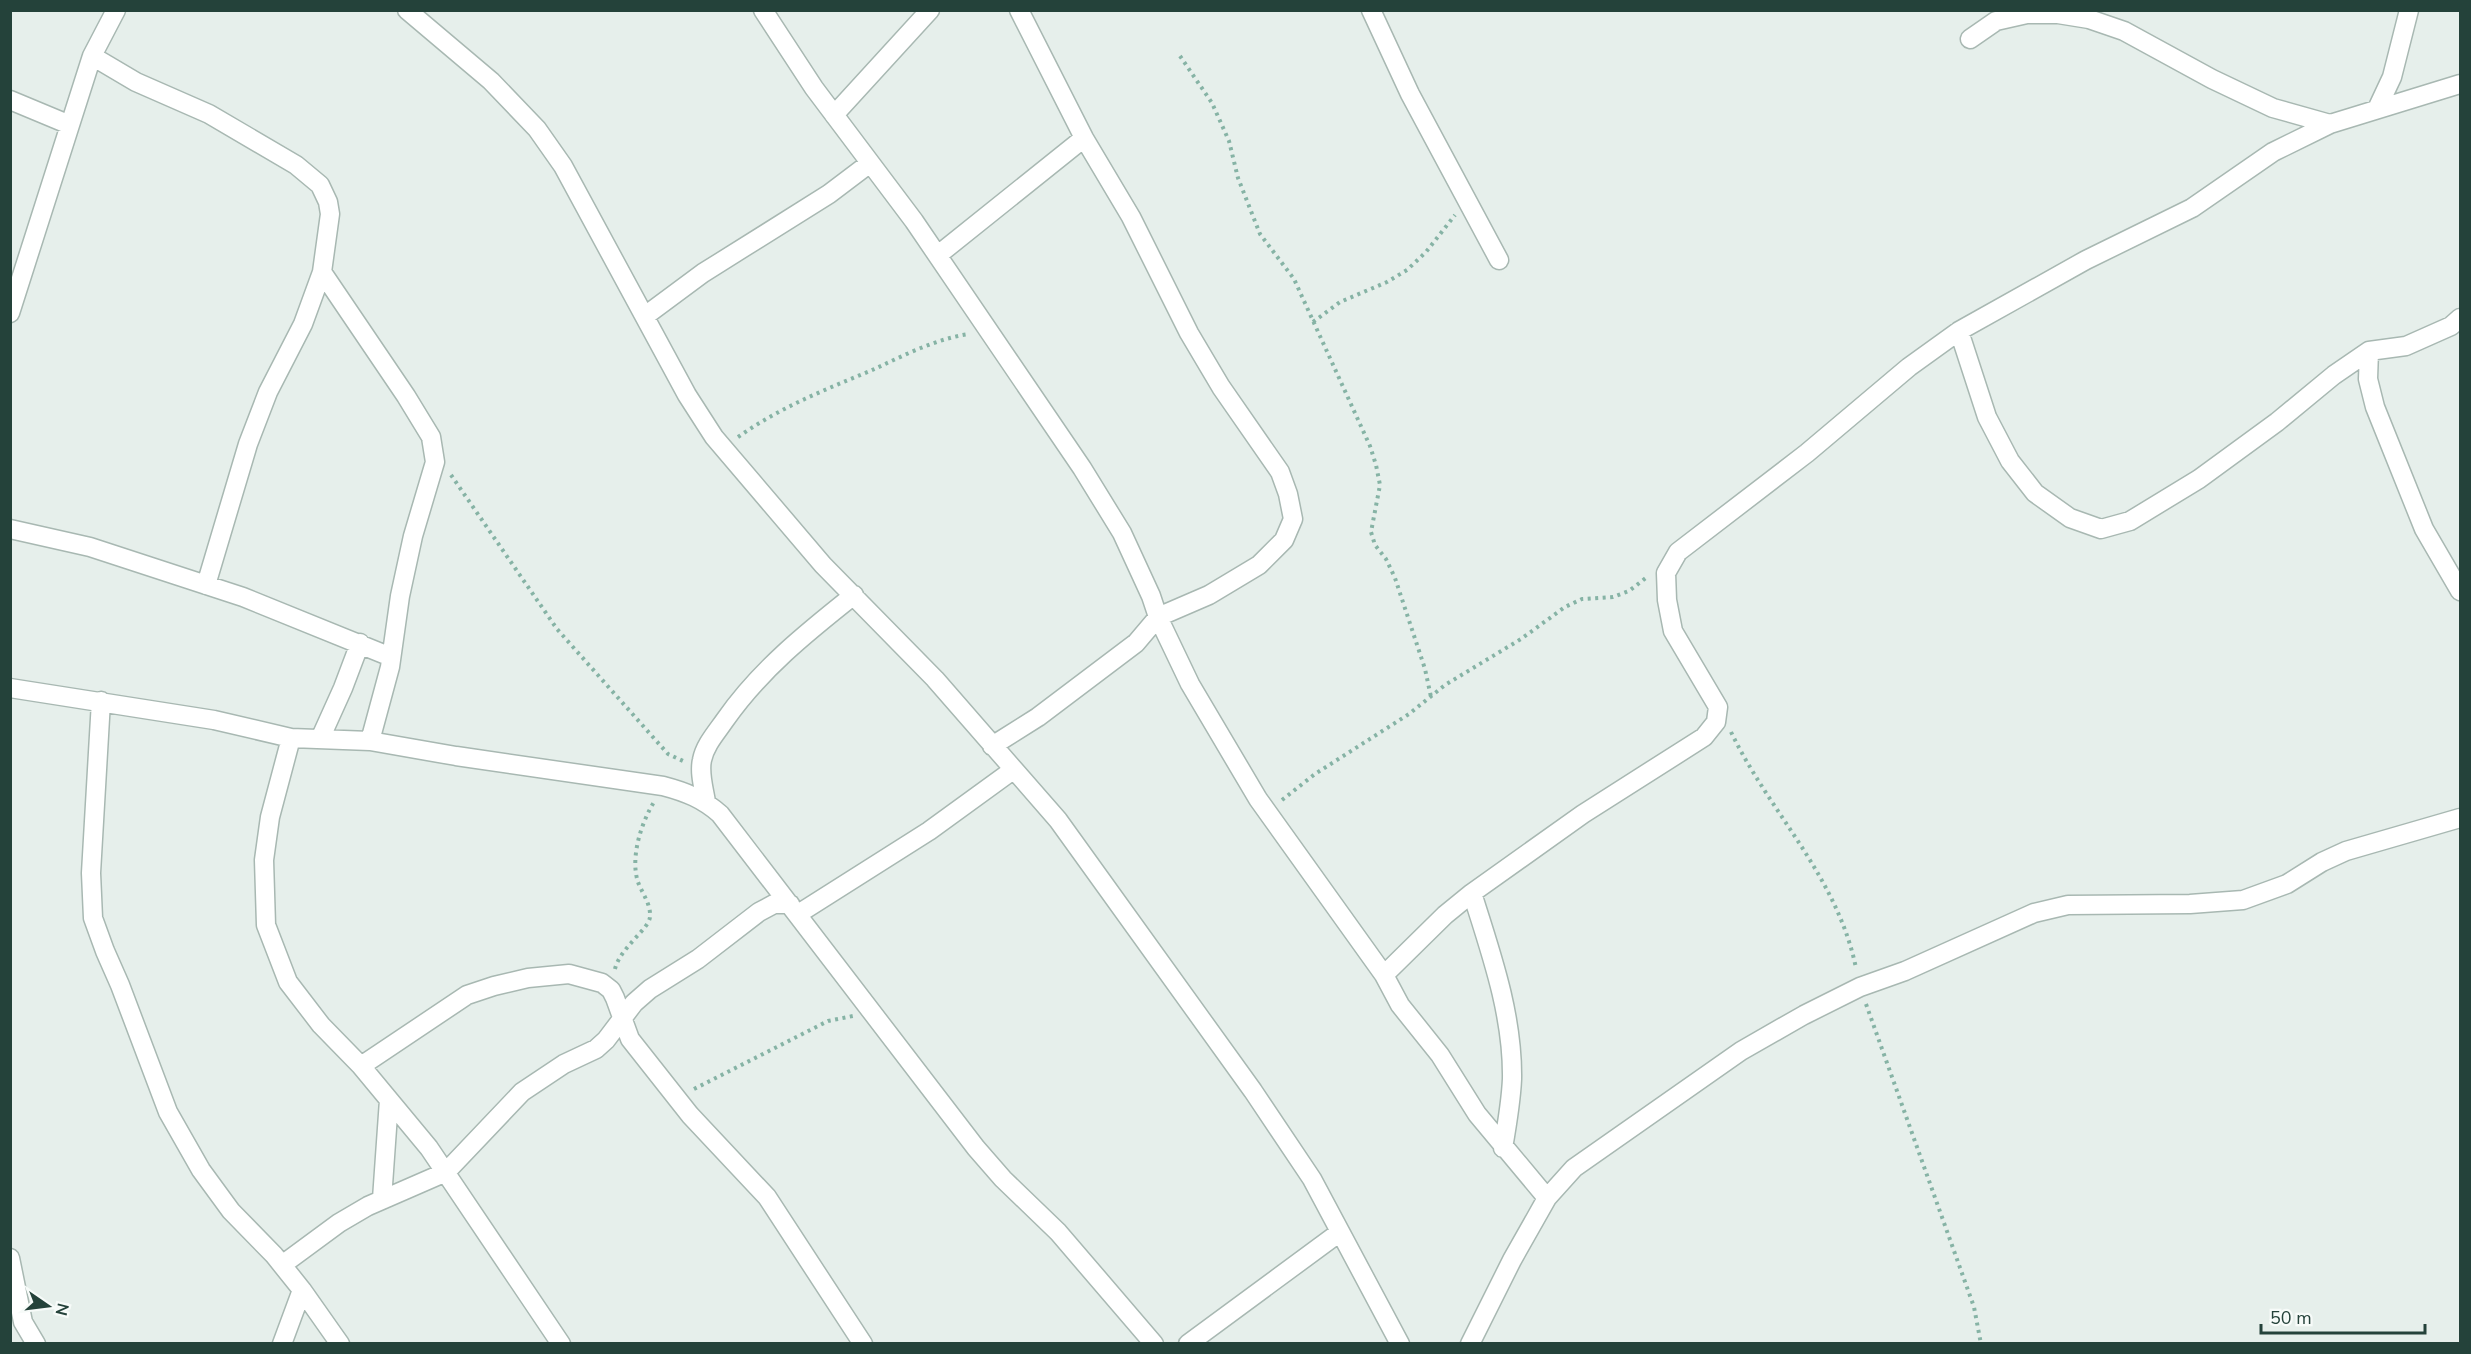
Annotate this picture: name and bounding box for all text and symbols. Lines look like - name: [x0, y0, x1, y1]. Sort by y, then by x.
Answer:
- north arrow: [18, 1276, 78, 1336]
- scale bar: [2261, 1297, 2424, 1335]
- text: N: [49, 1301, 74, 1318]
- text: 50 m: [2270, 1306, 2312, 1330]

